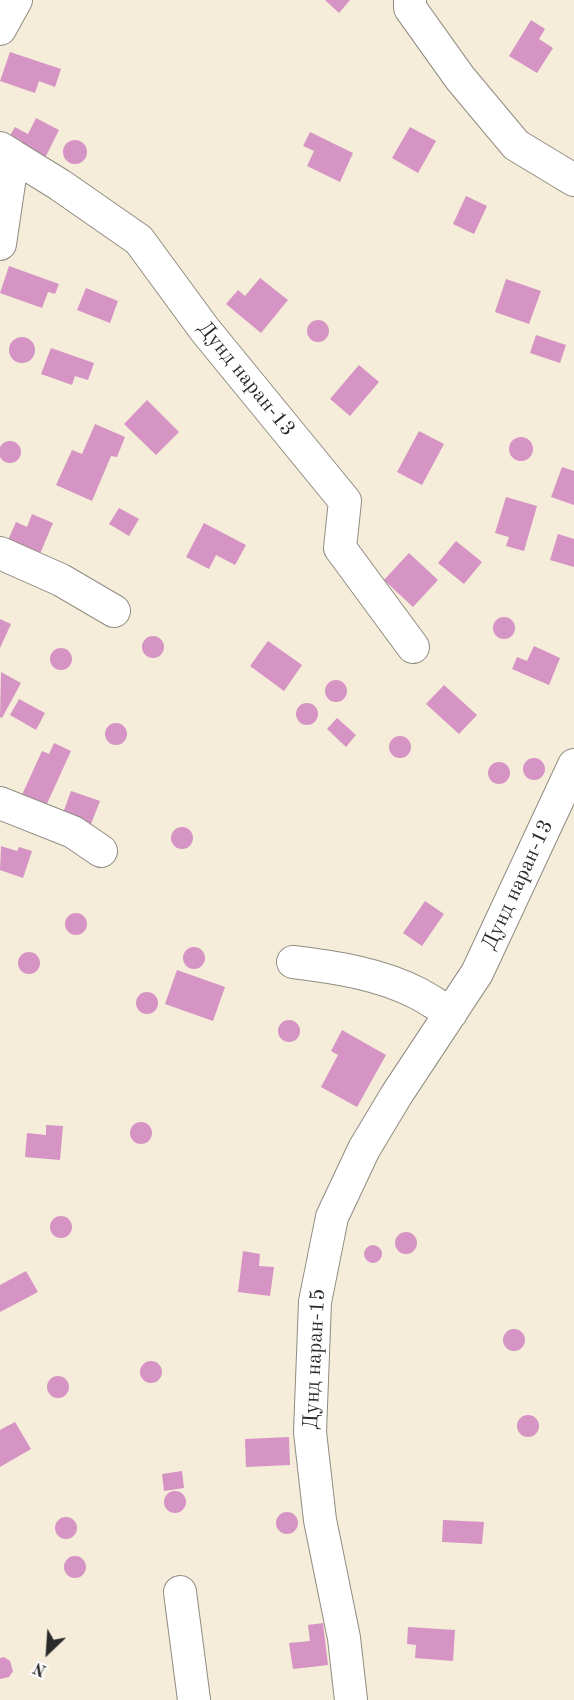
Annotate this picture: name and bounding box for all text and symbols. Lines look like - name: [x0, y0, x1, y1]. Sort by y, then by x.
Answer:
- street label: Дунд наран-13: [192, 316, 300, 442]
- street label: Дунд наран-13: [477, 816, 559, 954]
- street label: Дунд наран-15: [299, 1288, 331, 1430]
- north arrow: [18, 1622, 78, 1682]
- text: N: [31, 1658, 49, 1678]

